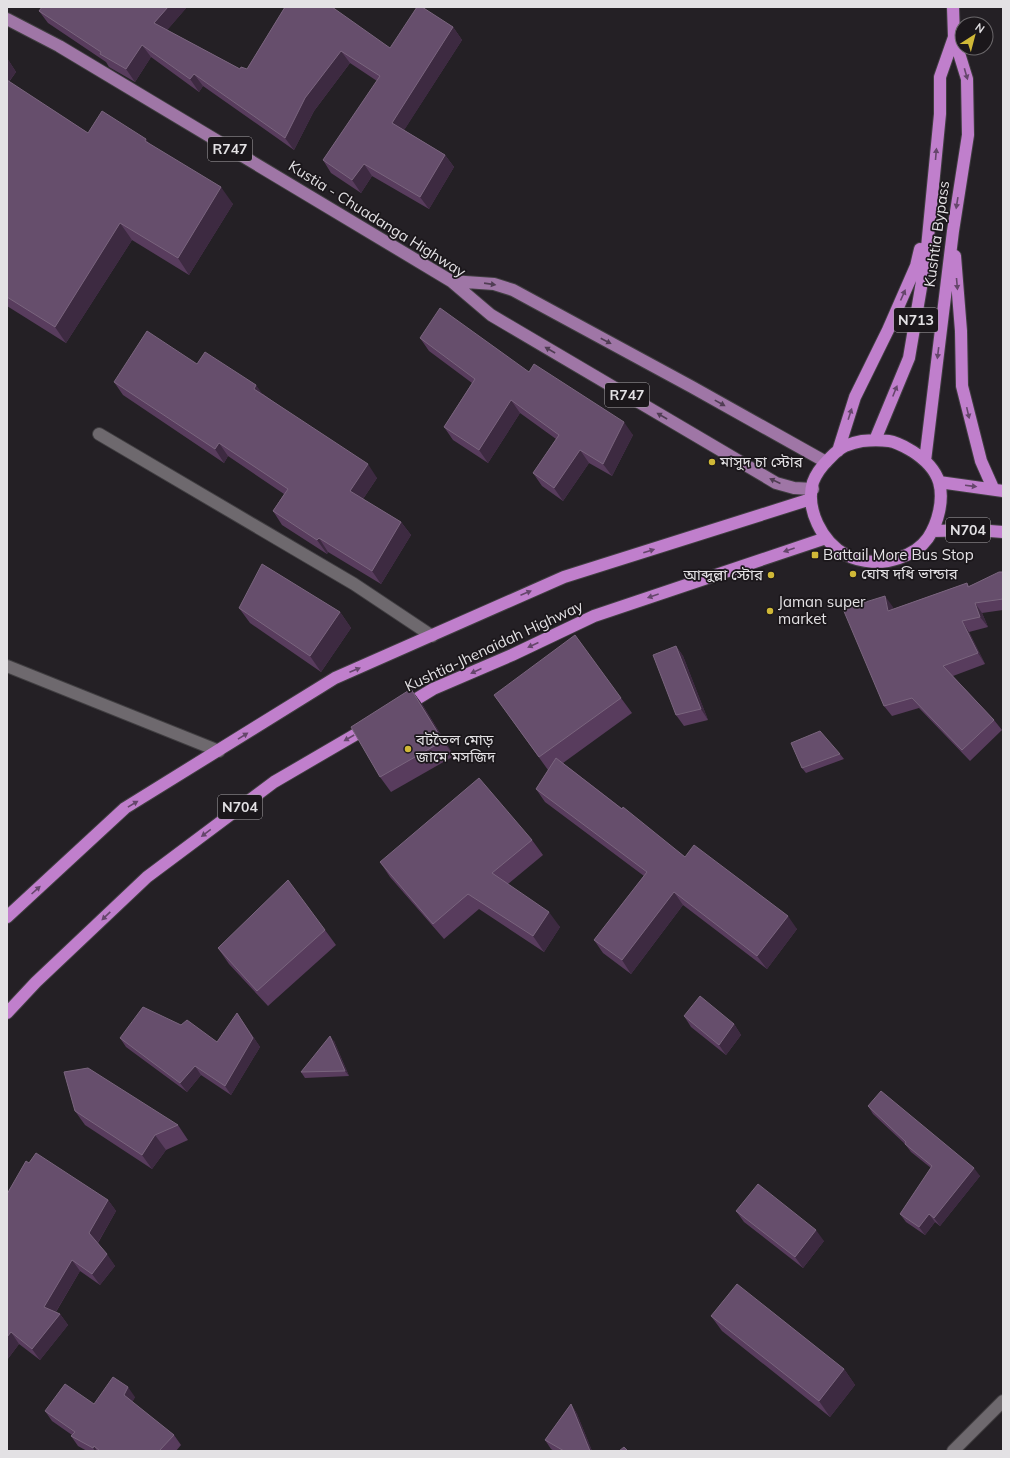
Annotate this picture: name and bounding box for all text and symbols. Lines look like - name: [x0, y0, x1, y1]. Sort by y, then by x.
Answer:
- north arrow: [954, 16, 994, 56]
- text: N: [972, 20, 987, 36]
- one-way arrow: [963, 68, 969, 81]
- road number: R747: [208, 137, 252, 161]
- one-way arrow: [933, 148, 939, 160]
- street label: Kustia - Chuadanga Highway: [285, 156, 469, 281]
- street label: Kushtia Bypass: [920, 180, 953, 288]
- one-way arrow: [954, 197, 960, 209]
- one-way arrow: [954, 278, 961, 290]
- one-way arrow: [484, 281, 496, 287]
- one-way arrow: [900, 290, 906, 301]
- road number: N713: [894, 308, 938, 332]
- one-way arrow: [600, 337, 612, 344]
- one-way arrow: [544, 347, 556, 354]
- one-way arrow: [935, 347, 941, 359]
- road number: R747: [605, 383, 649, 407]
- one-way arrow: [892, 386, 898, 397]
- one-way arrow: [714, 400, 726, 407]
- one-way arrow: [847, 407, 853, 419]
- one-way arrow: [966, 407, 972, 419]
- one-way arrow: [656, 413, 668, 420]
- place label: মাসুদ চা স্টোর: [719, 452, 804, 471]
- marker: মাসুদ চা স্টোর: [707, 457, 717, 467]
- one-way arrow: [769, 478, 781, 484]
- one-way arrow: [965, 482, 977, 489]
- road number: N704: [946, 518, 990, 542]
- place label: Battail More Bus Stop: [823, 545, 974, 564]
- one-way arrow: [643, 548, 655, 554]
- one-way arrow: [783, 548, 795, 554]
- marker: Battail More Bus Stop: [810, 550, 820, 560]
- place label: ঘোষ দধি ভান্ডার: [861, 564, 959, 583]
- place label: আব্দুল্লা স্টোর: [683, 565, 764, 584]
- marker: ঘোষ দধি ভান্ডার: [848, 569, 858, 579]
- marker: আব্দুল্লা স্টোর: [766, 570, 776, 580]
- one-way arrow: [521, 590, 533, 596]
- place label: Jaman super market: [778, 592, 866, 628]
- one-way arrow: [647, 594, 659, 600]
- street label: Kushtia-Jhenaidah Highway: [402, 596, 586, 695]
- marker: Jaman super market: [765, 606, 775, 616]
- one-way arrow: [527, 642, 538, 648]
- one-way arrow: [349, 666, 361, 673]
- one-way arrow: [470, 668, 482, 674]
- place label: বটতৈল মোড় জামে মসজিদ: [415, 730, 496, 766]
- one-way arrow: [238, 732, 248, 740]
- one-way arrow: [343, 735, 355, 742]
- marker: বটতৈল মোড় জামে মসজিদ: [403, 744, 413, 754]
- road number: N704: [218, 795, 262, 819]
- one-way arrow: [128, 800, 138, 808]
- one-way arrow: [200, 828, 211, 837]
- one-way arrow: [31, 886, 41, 895]
- one-way arrow: [101, 911, 111, 921]

